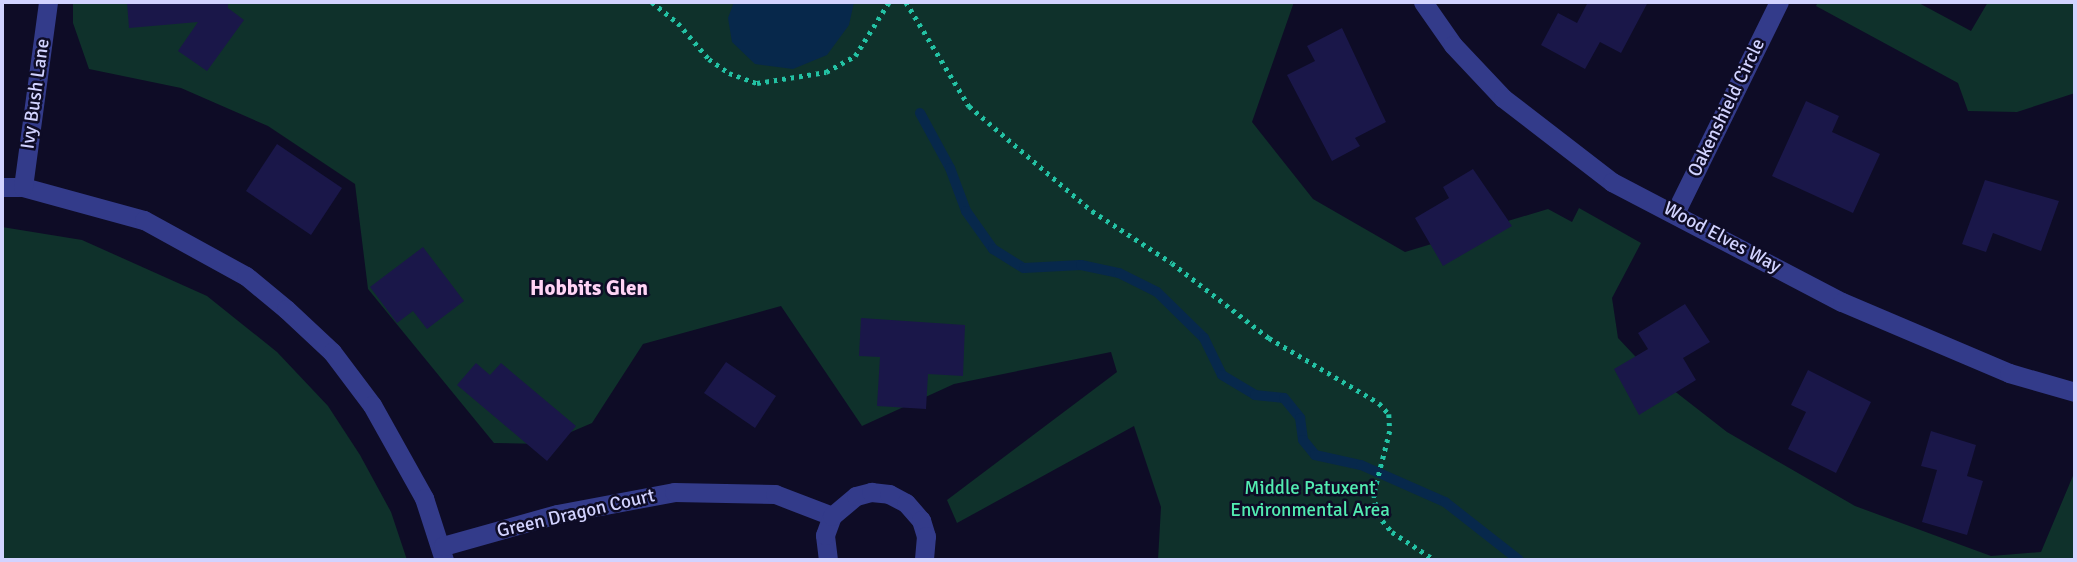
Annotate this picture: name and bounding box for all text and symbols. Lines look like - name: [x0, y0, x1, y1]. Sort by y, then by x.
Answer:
- street label: Oakenshield Circle: [1684, 35, 1770, 181]
- street label: Ivy Bush Lane: [17, 37, 55, 151]
- street label: Wood Elves Way: [1659, 197, 1785, 279]
- district label: Hobbits Glen: [530, 275, 648, 301]
- park label: Middle Patuxent Environmental Area: [1230, 478, 1390, 522]
- street label: Green Dragon Court: [495, 485, 657, 543]

